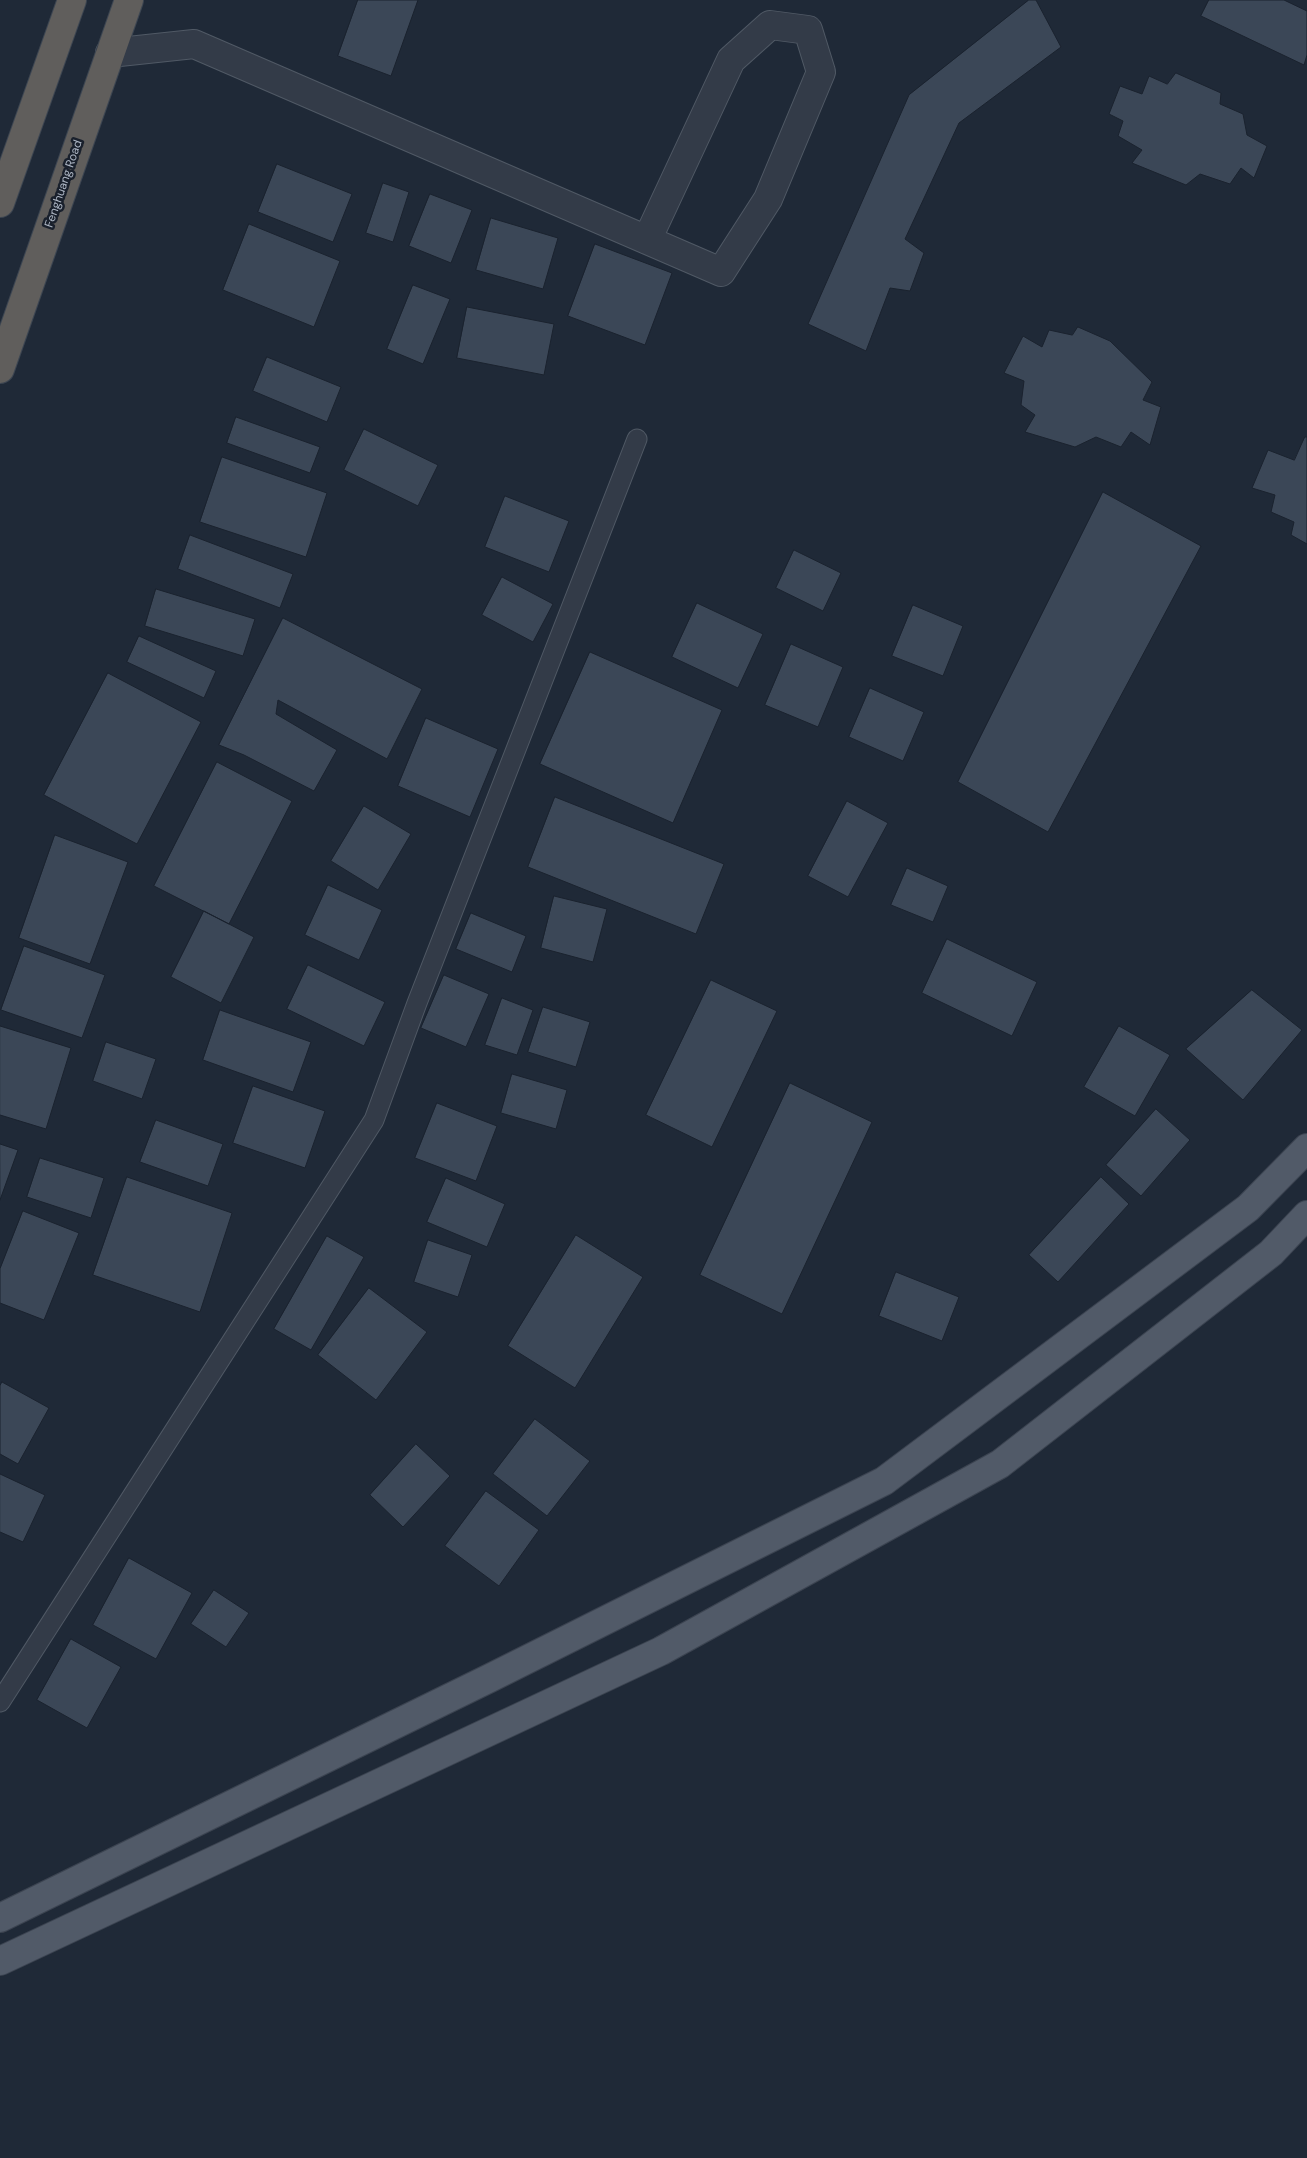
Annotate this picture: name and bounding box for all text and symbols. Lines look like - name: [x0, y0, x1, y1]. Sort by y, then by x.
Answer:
- street label: Fenghuang Road: [42, 138, 86, 230]

